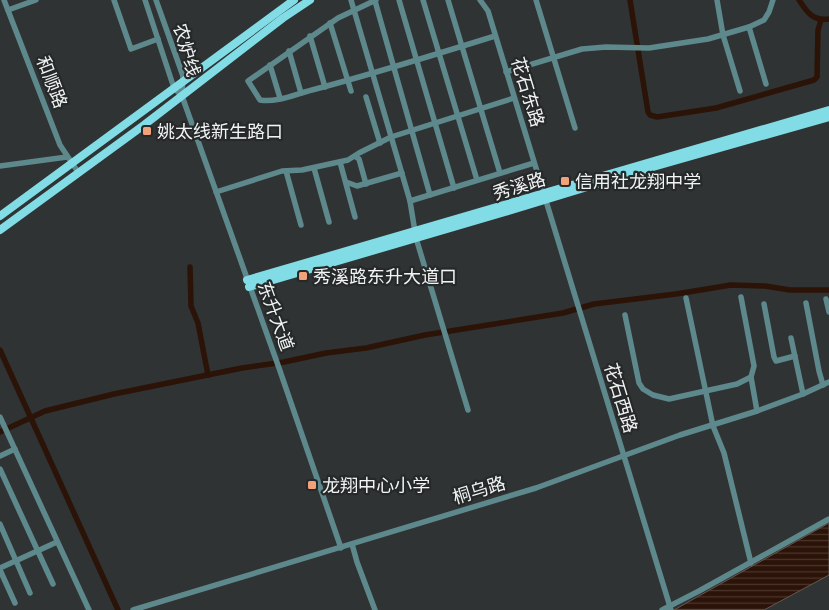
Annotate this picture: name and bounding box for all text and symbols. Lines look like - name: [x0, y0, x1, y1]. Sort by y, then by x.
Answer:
- street label: 农炉线: [169, 21, 205, 79]
- street label: 和顺路: [32, 53, 72, 111]
- street label: 花石东路: [506, 54, 550, 130]
- place label: 姚太线新生路口: [157, 120, 283, 143]
- marker: 姚太线新生路口: [141, 125, 153, 137]
- street label: 秀溪路: [490, 167, 548, 205]
- place label: 信用社龙翔中学: [575, 170, 701, 193]
- marker: 信用社龙翔中学: [559, 175, 571, 187]
- place label: 秀溪路东升大道口: [313, 265, 457, 288]
- marker: 秀溪路东升大道口: [297, 270, 309, 282]
- street label: 东升大道: [253, 278, 299, 354]
- street label: 花石西路: [599, 360, 643, 436]
- street label: 桐乌路: [450, 471, 508, 509]
- place label: 龙翔中心小学: [322, 474, 430, 497]
- marker: 龙翔中心小学: [306, 479, 318, 491]

